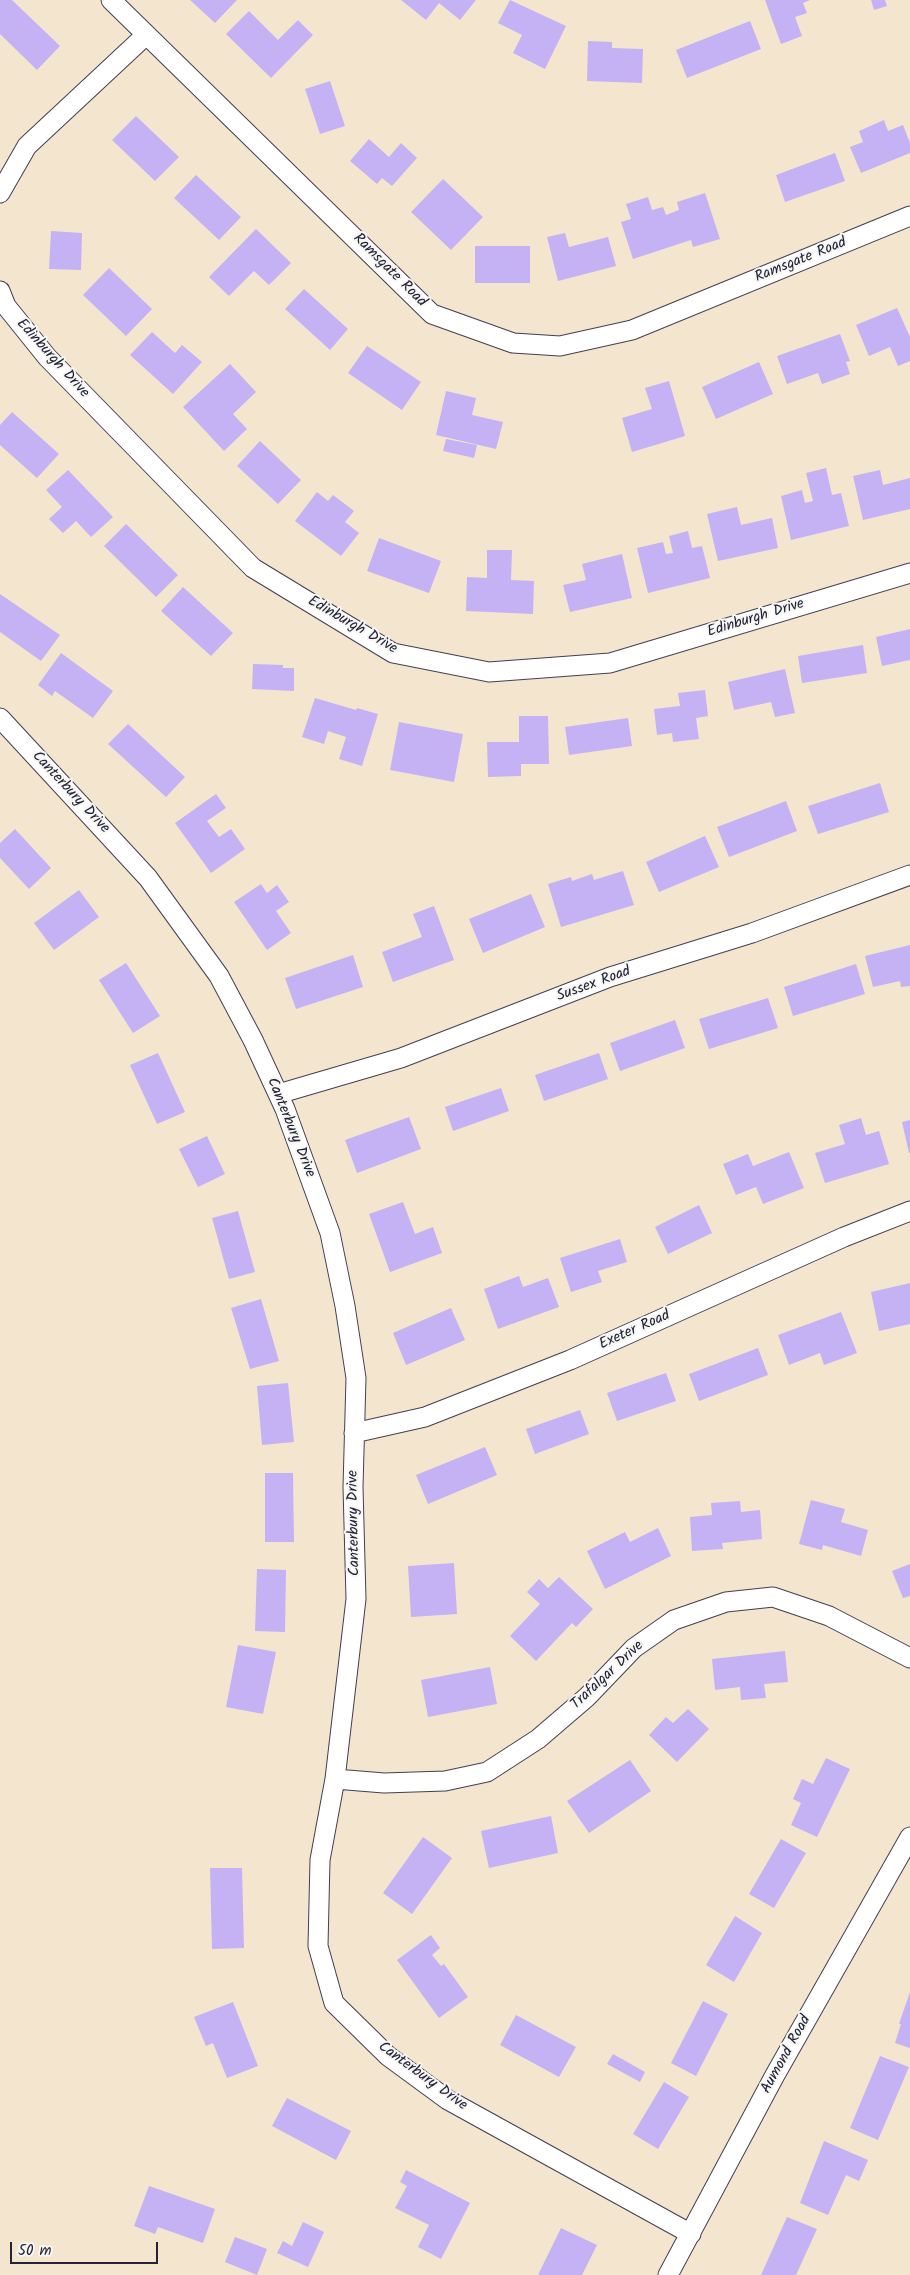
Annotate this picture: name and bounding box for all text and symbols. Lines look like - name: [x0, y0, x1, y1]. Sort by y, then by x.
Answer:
- street label: Ramsgate Road: [348, 230, 430, 312]
- street label: Ramsgate Road: [753, 235, 849, 287]
- street label: Edinburgh Drive: [12, 316, 92, 402]
- street label: Edinburgh Drive: [304, 593, 400, 659]
- street label: Edinburgh Drive: [705, 596, 807, 642]
- street label: Canterbury Drive: [27, 748, 113, 838]
- street label: Sussex Road: [555, 963, 633, 1007]
- street label: Canterbury Drive: [262, 1076, 318, 1180]
- street label: Exeter Road: [597, 1307, 673, 1355]
- street label: Canterbury Drive: [345, 1470, 365, 1576]
- street label: Trafalgar Drive: [568, 1638, 648, 1714]
- street label: Aumond Road: [758, 2013, 816, 2097]
- street label: Canterbury Drive: [374, 2039, 470, 2115]
- scale bar: [12, 2232, 160, 2264]
- text: 50 m: [18, 2239, 52, 2263]

